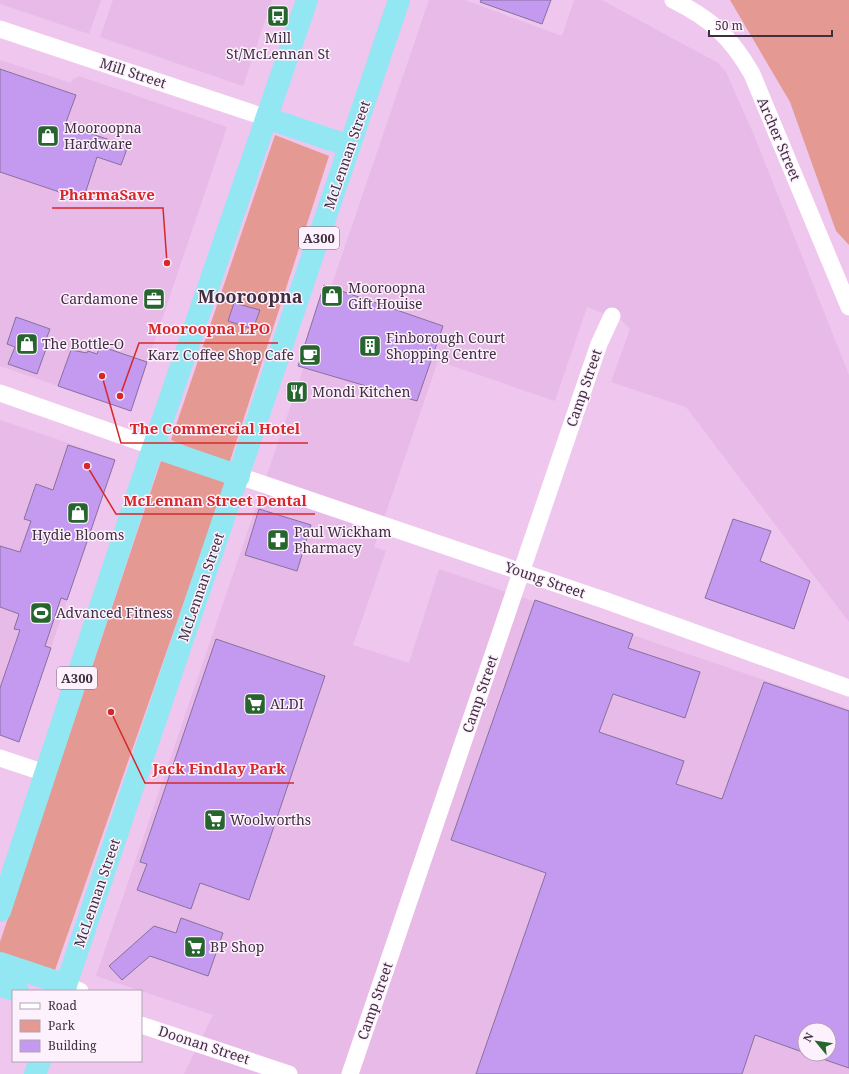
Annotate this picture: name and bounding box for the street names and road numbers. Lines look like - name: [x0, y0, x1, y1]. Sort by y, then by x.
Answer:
- street label: Mill Street: [97, 53, 169, 92]
- street label: Archer Street: [753, 94, 806, 184]
- street label: McLennan Street: [319, 98, 374, 212]
- road number: A300: [299, 227, 339, 249]
- street label: Camp Street: [561, 346, 606, 429]
- street label: McLennan Street: [173, 530, 228, 644]
- street label: Young Street: [501, 557, 588, 602]
- street label: Camp Street: [457, 652, 502, 735]
- road number: A300: [57, 667, 97, 689]
- street label: McLennan Street: [69, 836, 124, 950]
- street label: Camp Street: [352, 959, 397, 1042]
- street label: Doonan Street: [156, 1021, 252, 1068]

